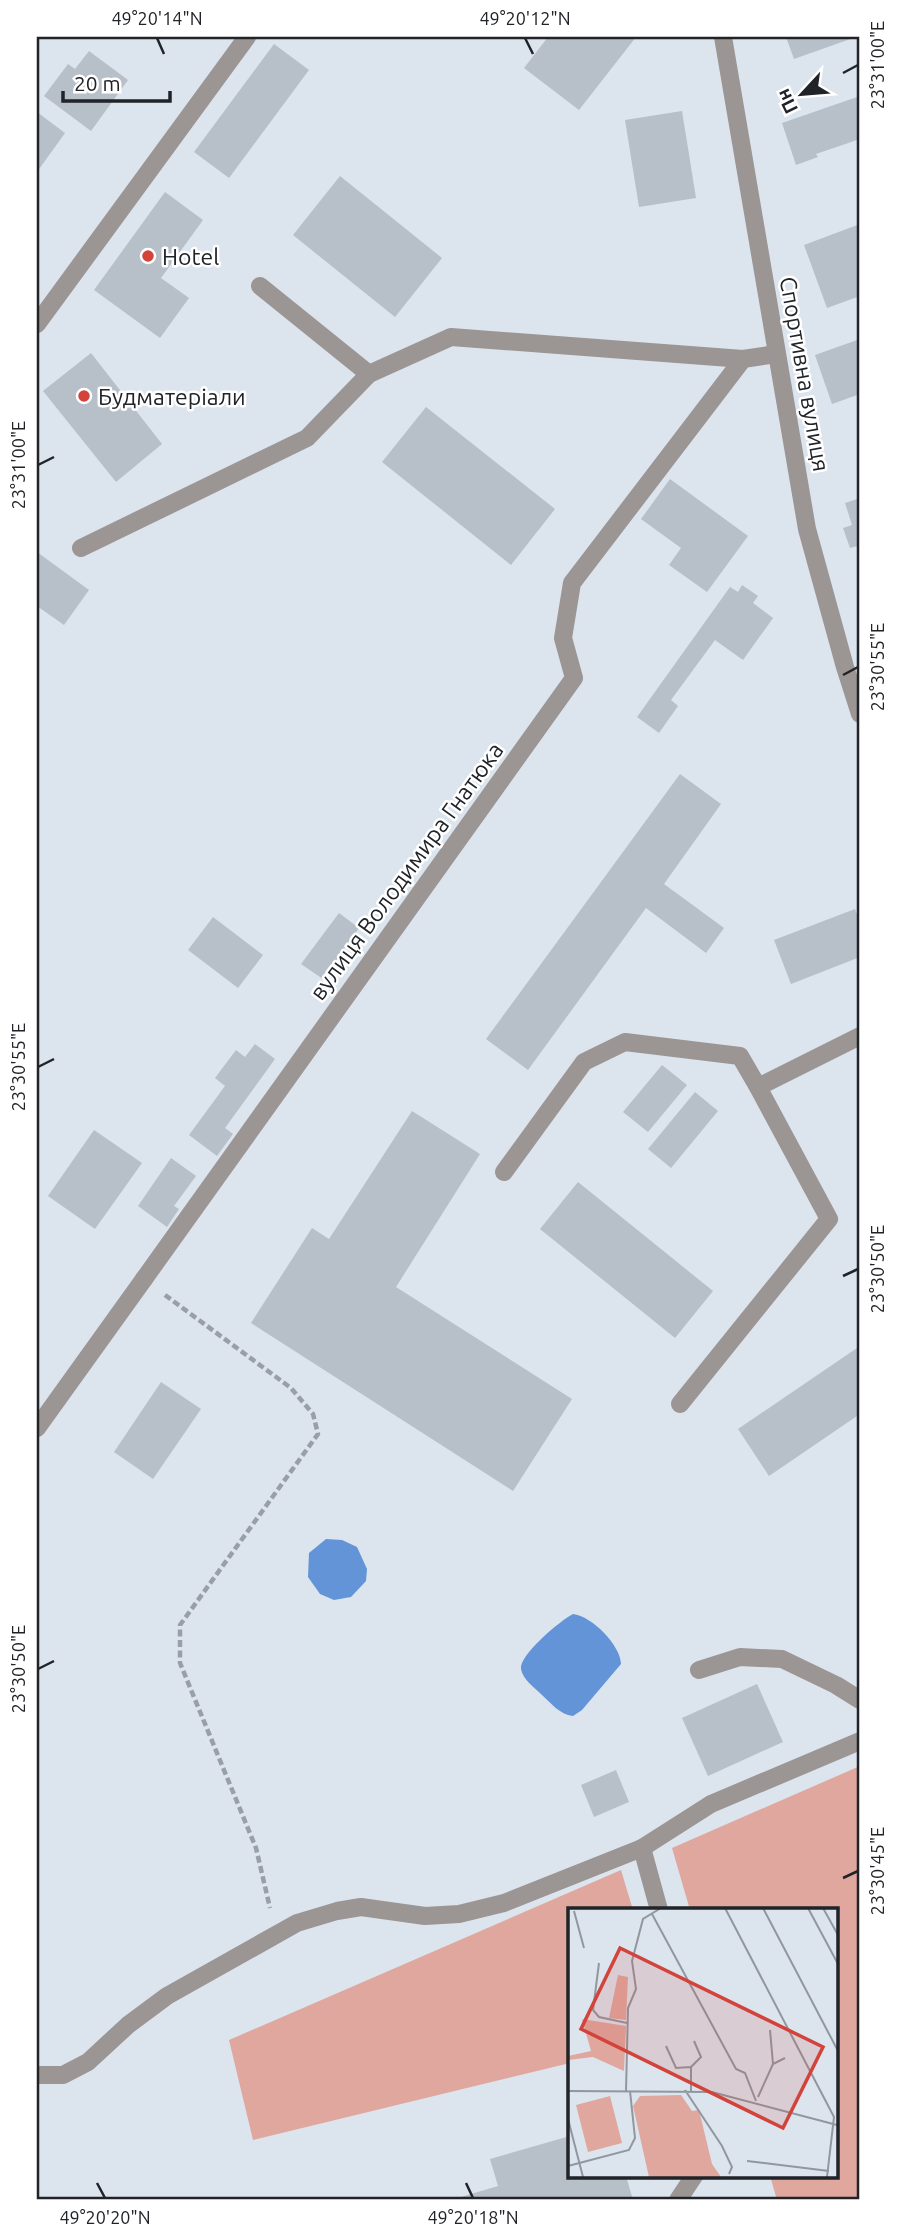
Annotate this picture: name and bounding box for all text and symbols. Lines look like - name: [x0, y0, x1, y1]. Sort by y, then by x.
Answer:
- text: 49°20'14"N: [111, 8, 203, 28]
- text: 49°20'12"N: [479, 8, 571, 28]
- text: 23°31'00"E: [867, 21, 887, 109]
- scale bar: [63, 60, 170, 104]
- north arrow: [768, 60, 838, 130]
- text: 20 m: [74, 71, 121, 95]
- text: Пн: [771, 85, 802, 117]
- place label: Hotel: [162, 244, 219, 269]
- marker: Hotel: [140, 248, 156, 264]
- street label: Спортивна вулиця: [776, 275, 834, 473]
- place label: Будматеріали: [98, 384, 246, 409]
- marker: Будматеріали: [76, 388, 92, 404]
- text: 23°31'00"E: [8, 421, 28, 509]
- text: 23°30'55"E: [867, 623, 887, 711]
- street label: вулиця Володимира Гнатюка: [304, 738, 508, 1004]
- text: 23°30'55"E: [8, 1023, 28, 1111]
- text: 23°30'50"E: [867, 1225, 887, 1313]
- text: 23°30'50"E: [8, 1625, 28, 1713]
- text: 23°30'45"E: [867, 1827, 887, 1915]
- inset map: [568, 1908, 838, 2178]
- text: 49°20'20"N: [59, 2207, 151, 2227]
- text: 49°20'18"N: [427, 2207, 519, 2227]

